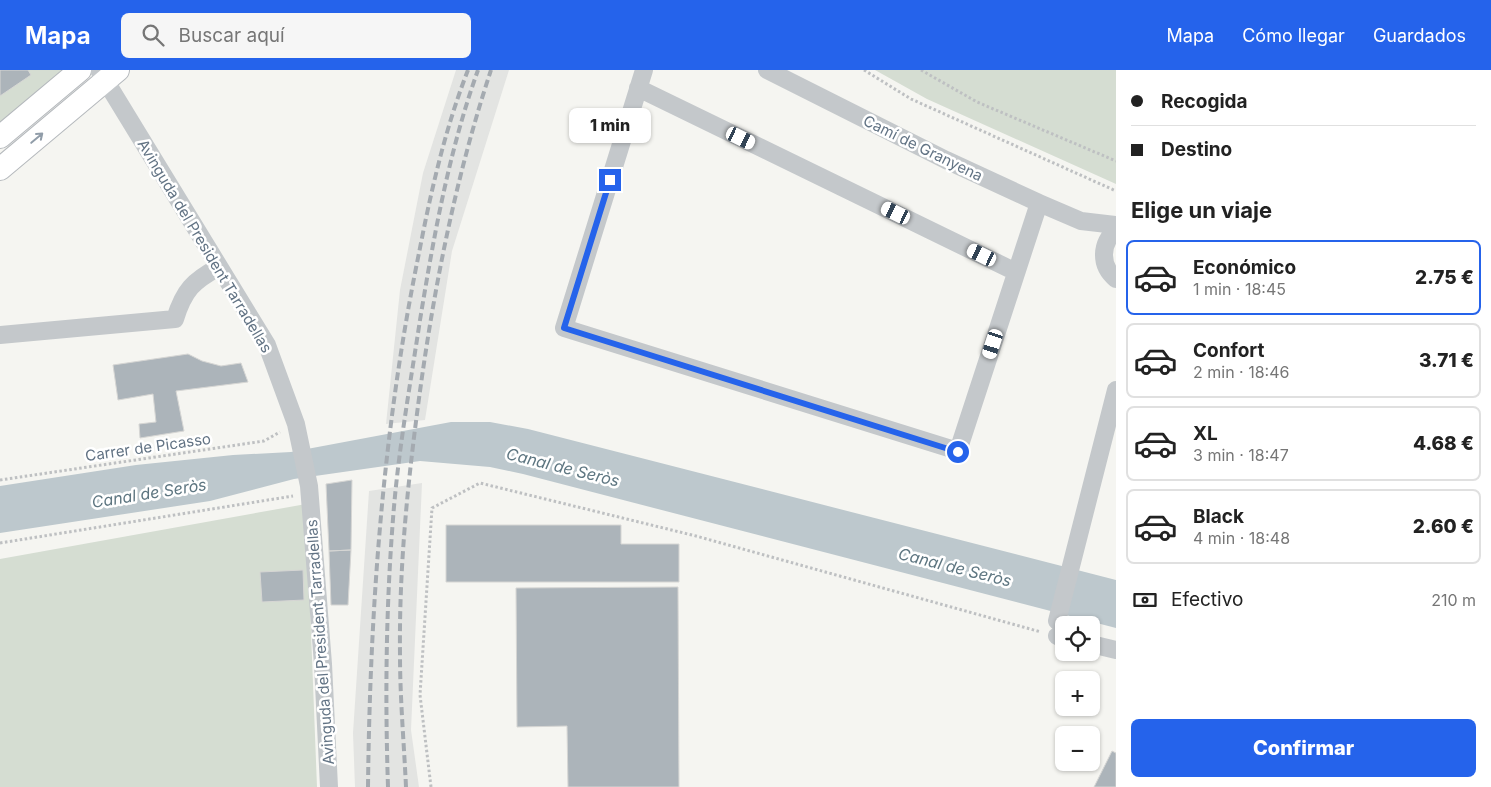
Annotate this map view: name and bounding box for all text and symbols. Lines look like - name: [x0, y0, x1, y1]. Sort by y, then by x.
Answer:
- search box: [121, 13, 471, 58]
- text: Mapa: [25, 21, 91, 50]
- icon: search: [139, 21, 167, 49]
- text: Buscar aquí: [179, 24, 285, 47]
- text: Mapa: [1167, 25, 1214, 46]
- text: Cómo llegar: [1242, 25, 1345, 46]
- text: Guardados: [1373, 25, 1466, 46]
- text: Recogida: [1161, 90, 1248, 113]
- callout: 1 min: [569, 108, 651, 142]
- street label: Camí de Granyena: [860, 111, 986, 185]
- text: 1 min: [590, 115, 630, 135]
- car: [724, 125, 757, 151]
- one-way arrow: [31, 132, 44, 143]
- street label: Avinguda del President Tarradellas: [134, 136, 276, 356]
- text: Destino: [1161, 138, 1232, 161]
- route end: [599, 169, 621, 191]
- text: Elige un viaje: [1131, 197, 1272, 223]
- car: [879, 200, 912, 226]
- car: [965, 242, 998, 268]
- icon: car: [1133, 255, 1178, 300]
- text: Económico: [1193, 256, 1296, 279]
- text: 2.75 €: [1415, 266, 1474, 289]
- text: 1 min · 18:45: [1193, 279, 1286, 299]
- car: [981, 327, 1004, 361]
- icon: car: [1133, 338, 1178, 383]
- text: Confort: [1193, 339, 1264, 362]
- text: 3.71 €: [1419, 349, 1474, 372]
- text: 2 min · 18:46: [1193, 362, 1289, 382]
- icon: car: [1133, 421, 1178, 466]
- text: XL: [1193, 422, 1218, 445]
- street label: Carrer de Picasso: [84, 429, 212, 465]
- text: 4.68 €: [1413, 432, 1474, 455]
- route start: [947, 441, 969, 463]
- water label: Canal de Seròs: [504, 443, 622, 491]
- text: 3 min · 18:47: [1193, 445, 1289, 465]
- water label: Canal de Seròs: [90, 474, 208, 512]
- icon: car: [1133, 504, 1178, 549]
- text: Black: [1193, 505, 1244, 528]
- text: 2.60 €: [1413, 515, 1474, 538]
- street label: Avinguda del President Tarradellas: [302, 519, 338, 765]
- text: 4 min · 18:48: [1193, 528, 1290, 548]
- water label: Canal de Seròs: [896, 543, 1014, 591]
- icon: cash: [1131, 586, 1159, 614]
- text: Efectivo: [1171, 588, 1243, 611]
- text: 210 m: [1431, 590, 1476, 610]
- map controls: [1055, 616, 1100, 771]
- button: locate: [1055, 616, 1100, 661]
- button: +: [1055, 671, 1100, 716]
- button: Confirmar: [1131, 719, 1476, 777]
- button: −: [1055, 726, 1100, 771]

